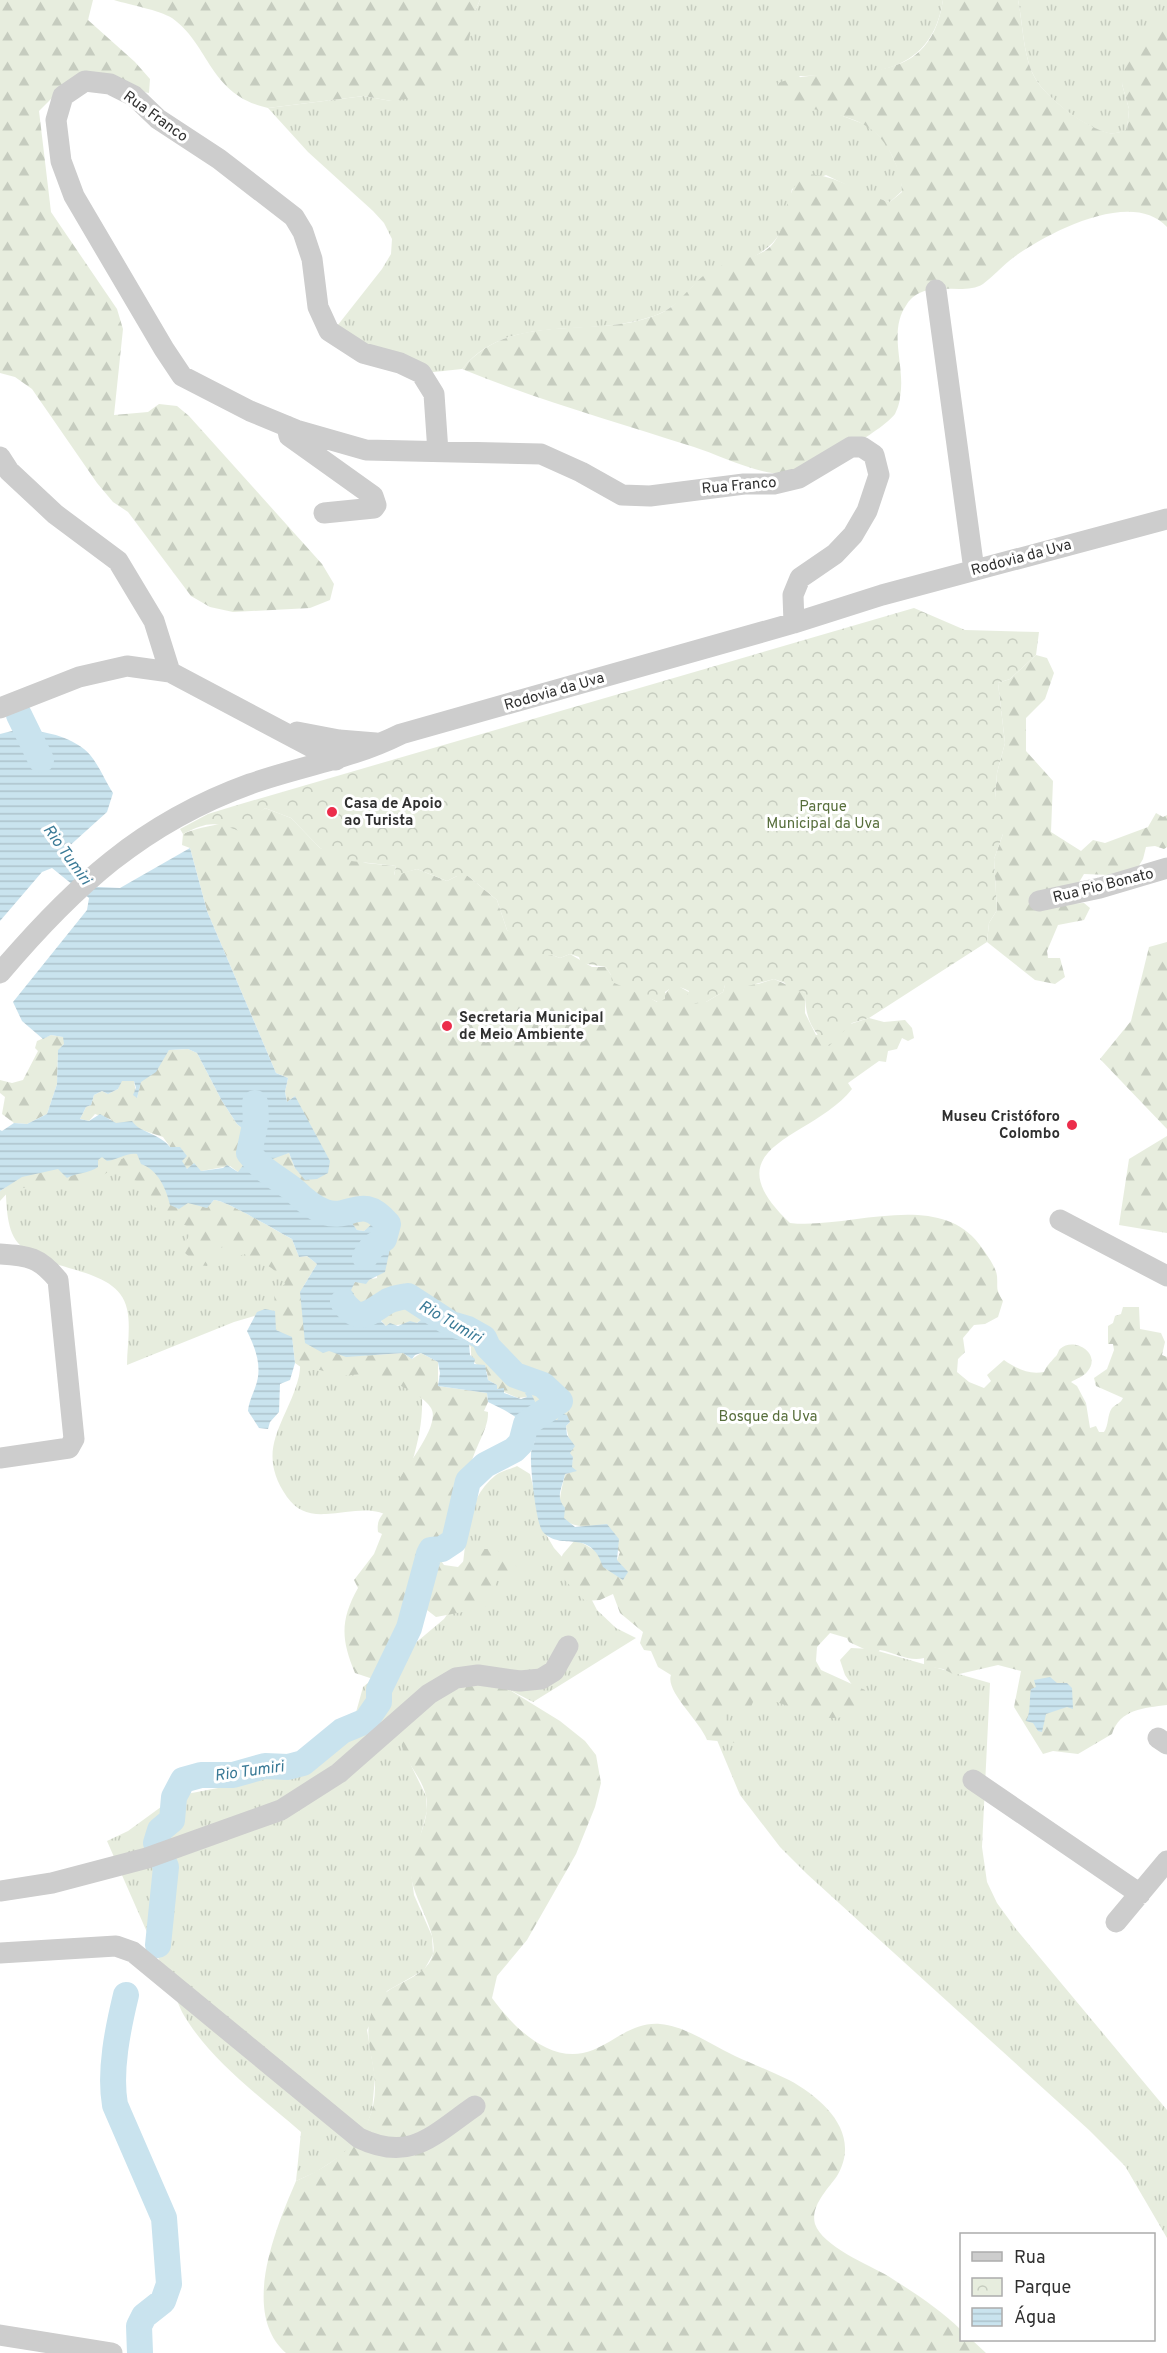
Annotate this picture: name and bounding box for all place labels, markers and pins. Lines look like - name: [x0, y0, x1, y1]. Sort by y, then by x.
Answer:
- place label: Casa de Apoio ao Turista: [344, 795, 442, 831]
- marker: Casa de Apoio ao Turista: [325, 805, 339, 819]
- place label: Secretaria Municipal de Meio Ambiente: [459, 1009, 604, 1045]
- marker: Secretaria Municipal de Meio Ambiente: [440, 1019, 454, 1033]
- place label: Museu Cristóforo Colombo: [941, 1108, 1060, 1144]
- marker: Museu Cristóforo Colombo: [1065, 1118, 1079, 1132]

